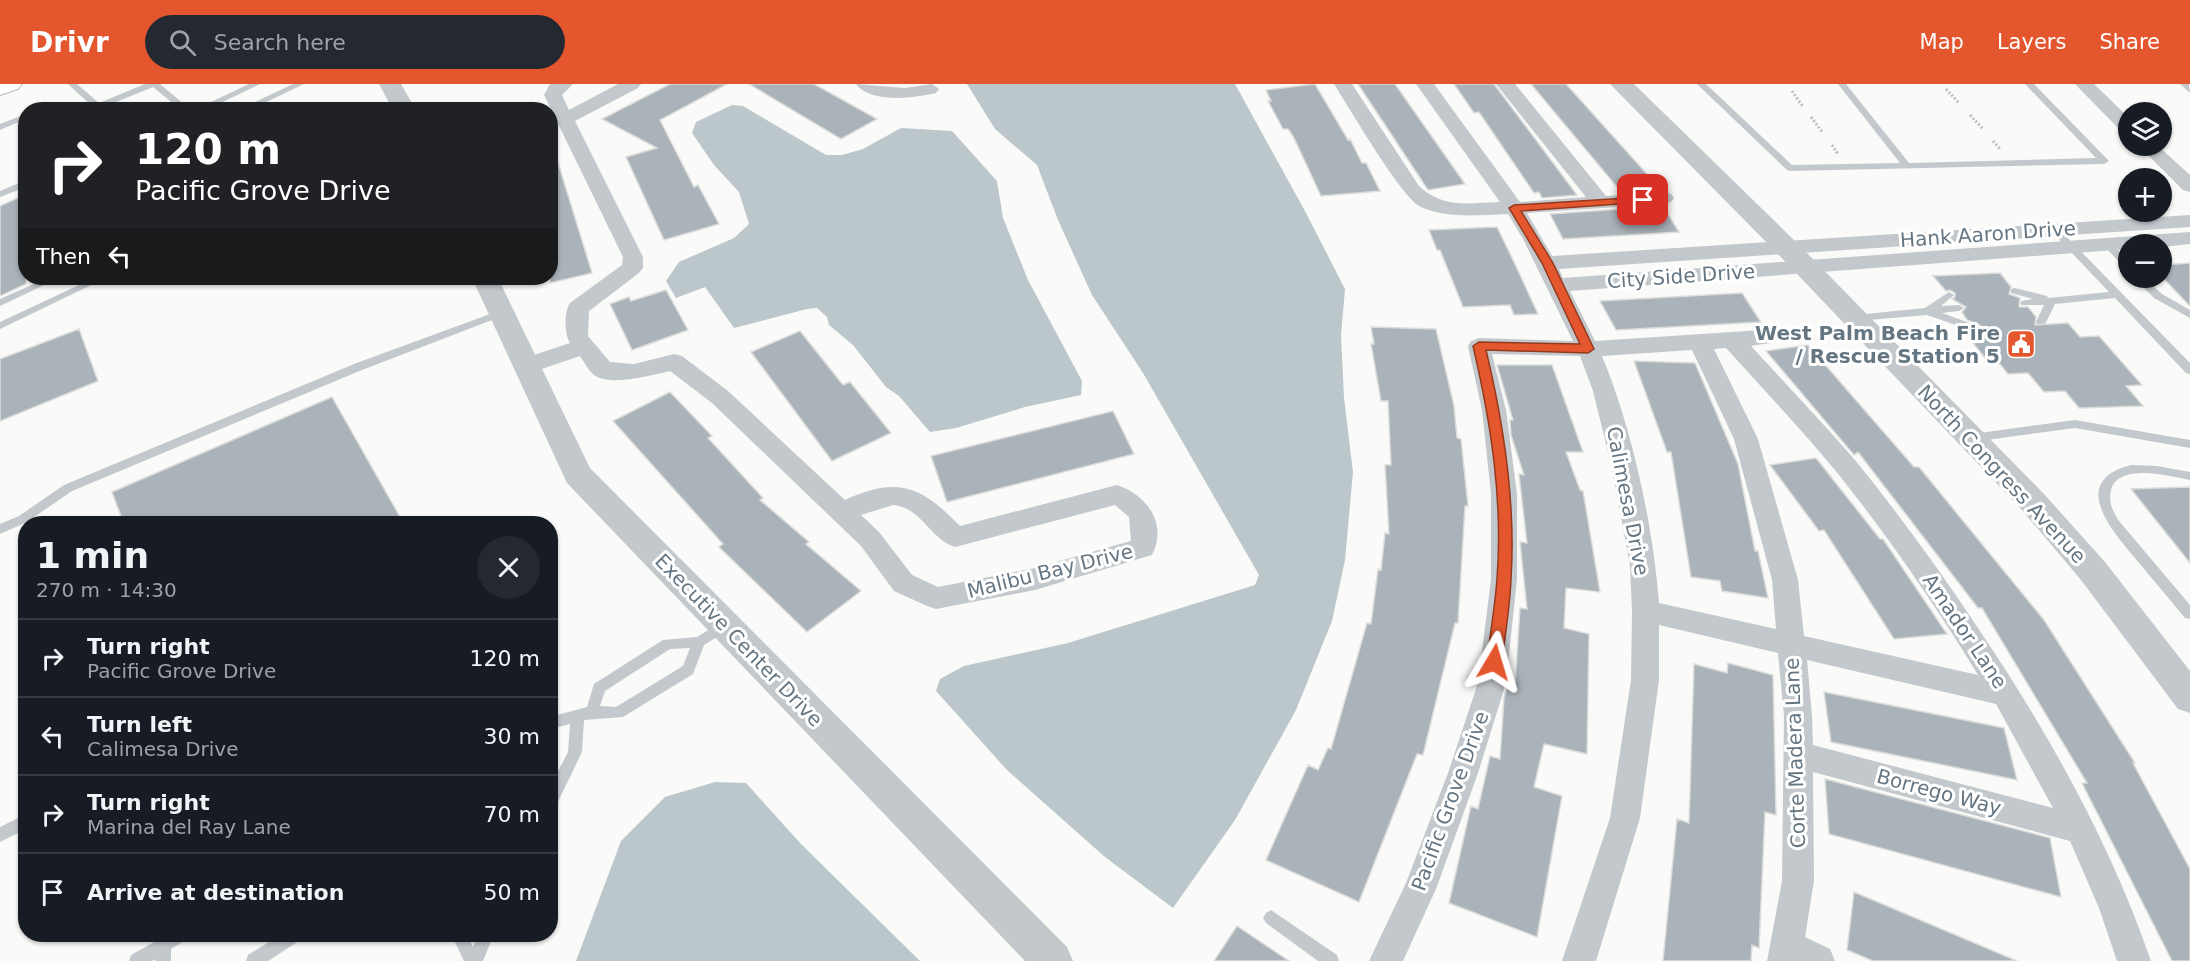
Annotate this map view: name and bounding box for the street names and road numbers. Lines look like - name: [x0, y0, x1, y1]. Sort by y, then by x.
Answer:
- street label: Hank Aaron Drive: [1899, 216, 2077, 252]
- street label: City Side Drive: [1606, 259, 1756, 293]
- street label: North Congress Avenue: [1913, 380, 2091, 568]
- street label: Calimesa Drive: [1602, 424, 1654, 578]
- street label: Malibu Bay Drive: [965, 539, 1135, 603]
- street label: Executive Center Drive: [650, 549, 828, 731]
- street label: Amador Lane: [1918, 569, 2012, 693]
- street label: Corte Madera Lane: [1780, 657, 1810, 849]
- street label: Pacific Grove Drive: [1406, 708, 1494, 894]
- street label: Borrego Way: [1874, 764, 2004, 820]

